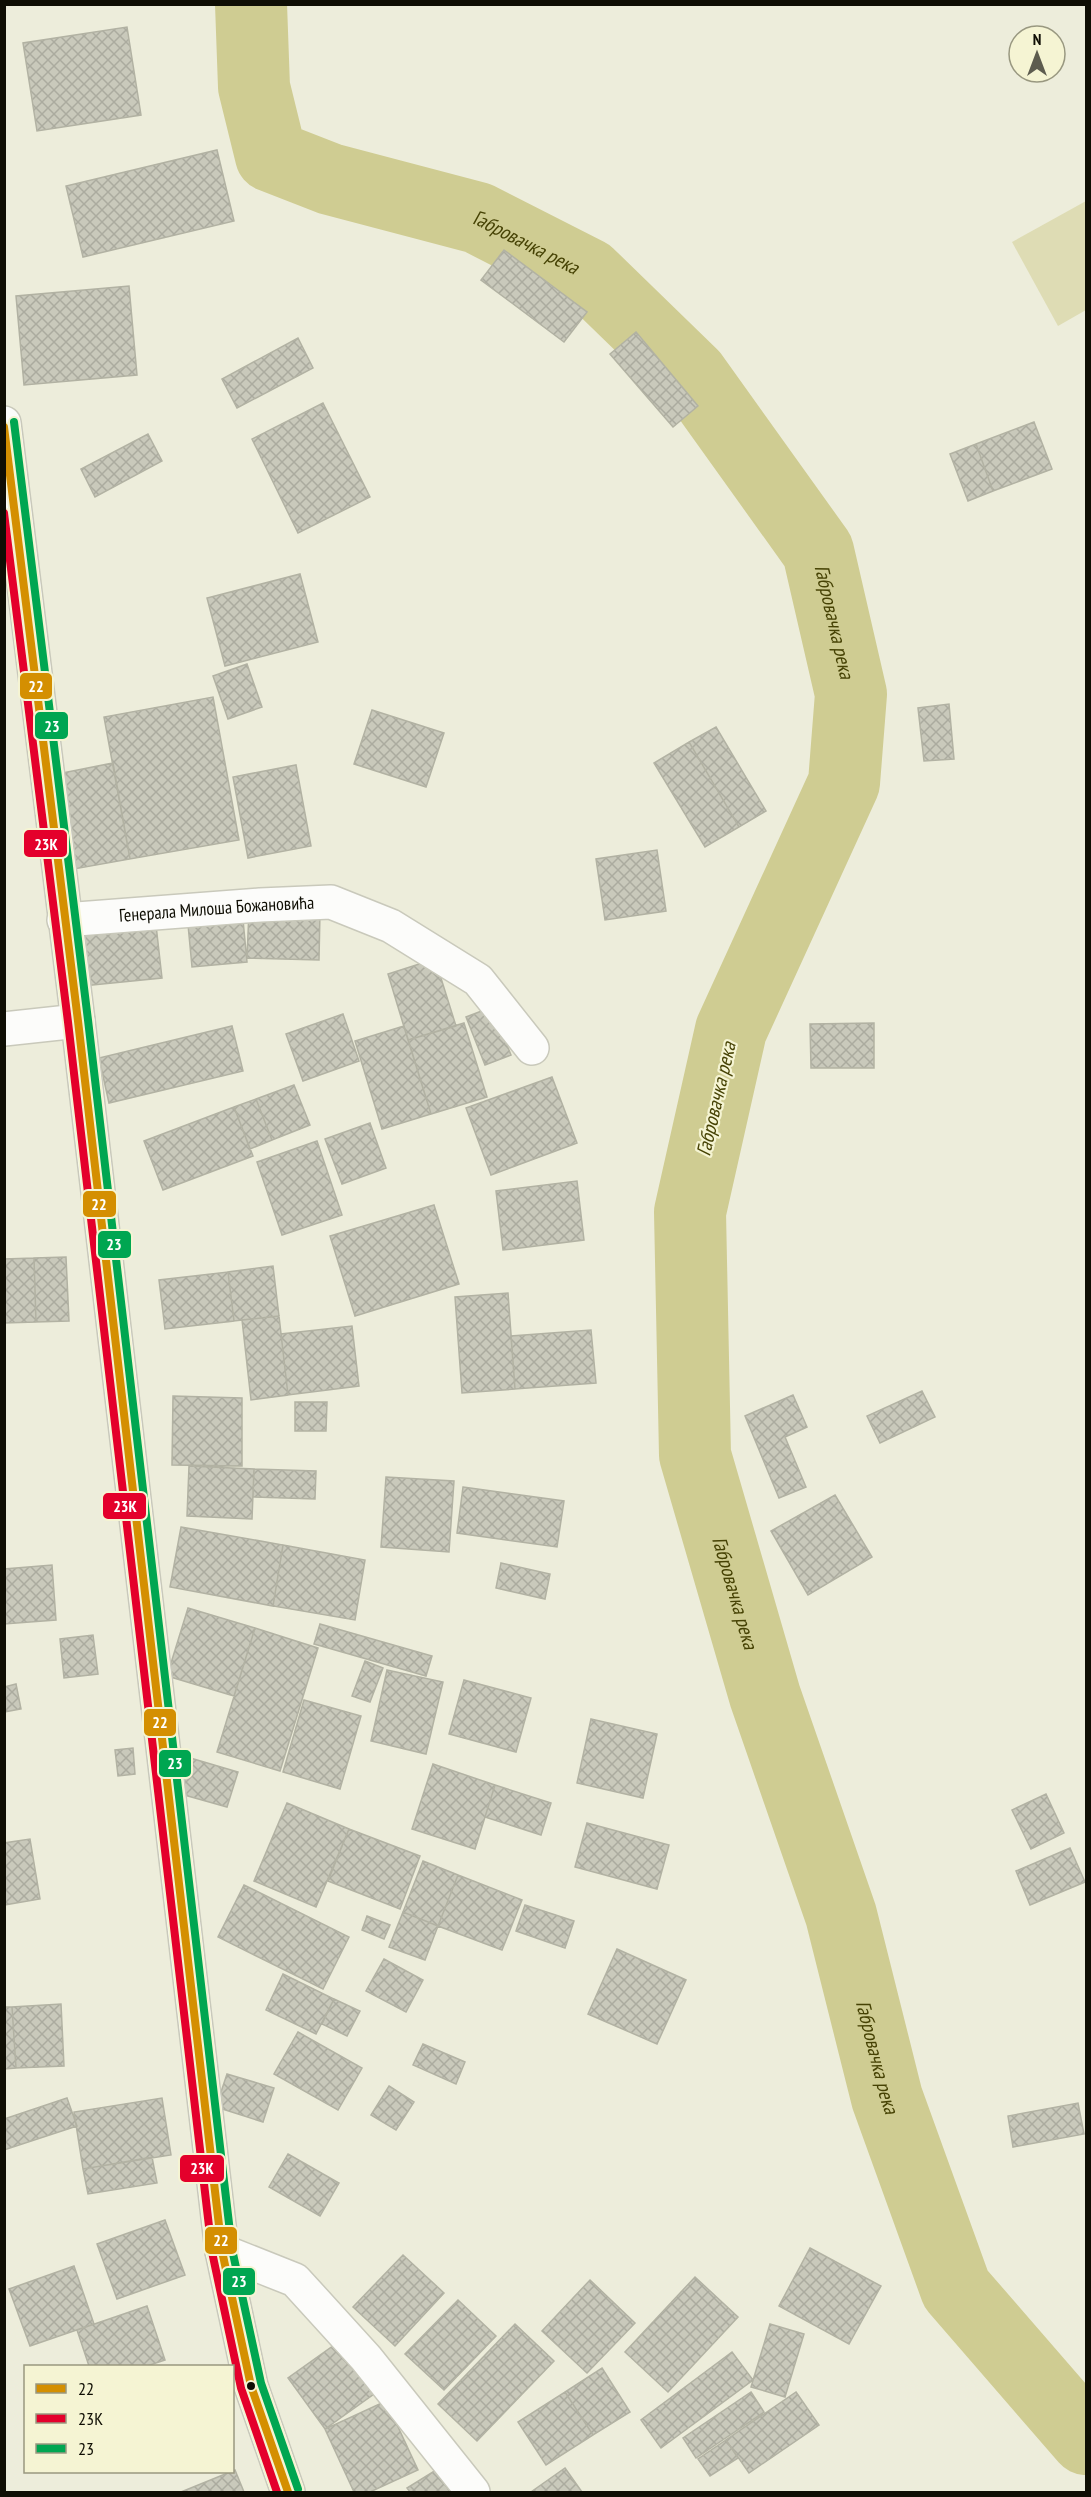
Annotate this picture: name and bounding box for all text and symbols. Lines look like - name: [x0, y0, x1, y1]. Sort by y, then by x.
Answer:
- north arrow: [1007, 24, 1067, 84]
- text: N: [1033, 29, 1041, 49]
- water label: Габровачка река: [470, 204, 584, 281]
- water label: Габровачка река: [809, 562, 860, 682]
- line badge: 22: [19, 672, 53, 700]
- text: 22: [28, 676, 44, 696]
- line badge: 23: [34, 711, 69, 740]
- text: 23: [44, 716, 60, 736]
- line badge: 23К: [23, 829, 68, 858]
- text: 23К: [34, 834, 58, 854]
- street label: Генерала Милоша Божановића: [118, 891, 315, 927]
- water label: Габровачка река: [690, 1039, 742, 1158]
- line badge: 22: [82, 1190, 117, 1218]
- text: 22: [91, 1194, 107, 1214]
- line badge: 23: [97, 1230, 132, 1259]
- text: 23: [106, 1234, 122, 1254]
- line badge: 23К: [102, 1492, 147, 1520]
- text: 23К: [113, 1496, 137, 1516]
- water label: Габровачка река: [706, 1533, 764, 1653]
- line badge: 22: [143, 1708, 177, 1737]
- text: 22: [152, 1712, 168, 1732]
- line badge: 23: [158, 1749, 192, 1778]
- text: 23: [167, 1753, 183, 1773]
- water label: Габровачка река: [850, 1998, 905, 2118]
- line badge: 23К: [179, 2154, 225, 2183]
- text: 23К: [190, 2158, 214, 2178]
- line badge: 22: [204, 2226, 238, 2255]
- text: 22: [213, 2230, 229, 2250]
- line badge: 23: [222, 2267, 256, 2296]
- text: 23: [231, 2271, 247, 2291]
- legend: [24, 2365, 234, 2473]
- text: 22: [78, 2377, 94, 2400]
- unlabelled marker: [245, 2380, 257, 2392]
- text: 23К: [78, 2407, 103, 2430]
- text: 23: [78, 2437, 94, 2460]

